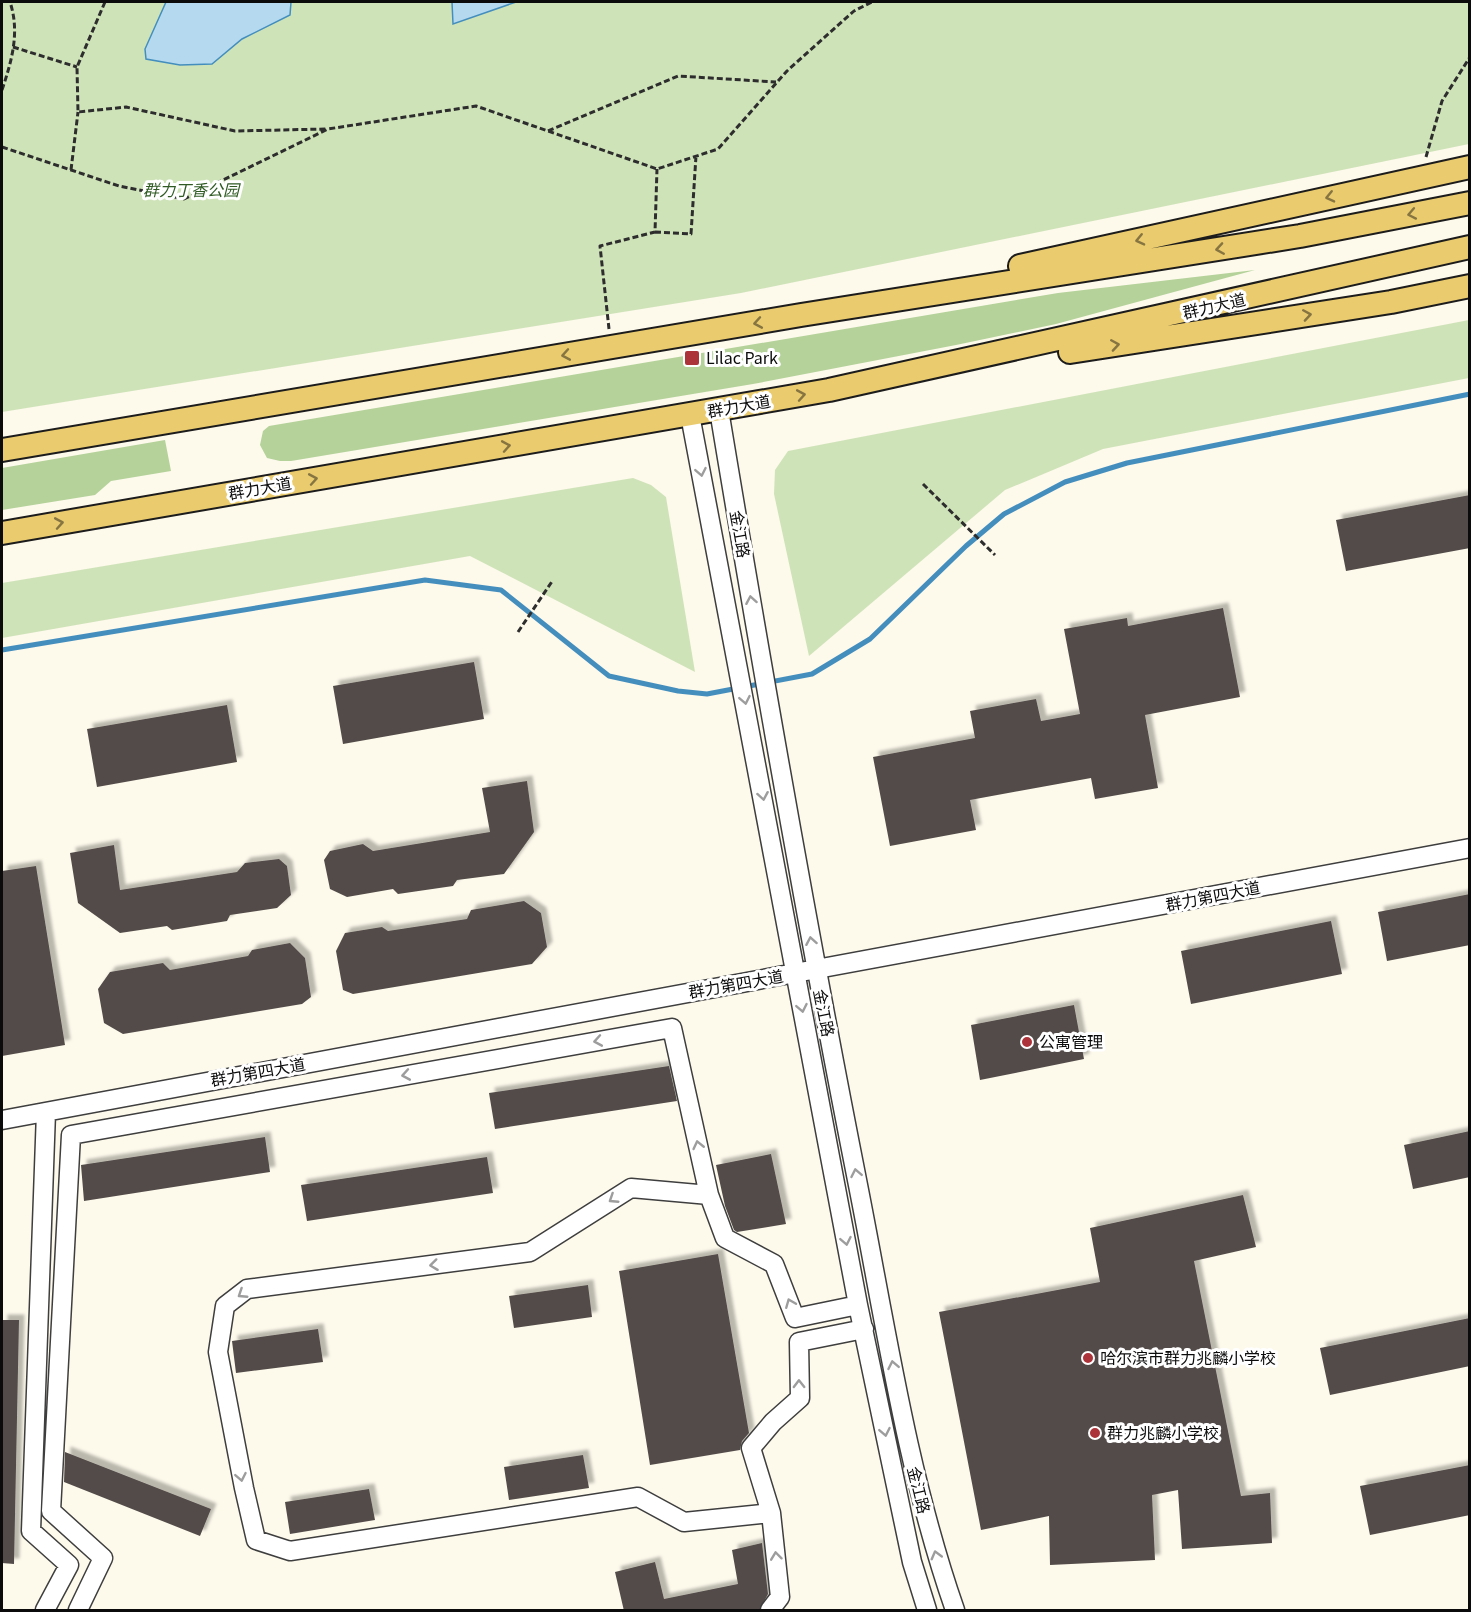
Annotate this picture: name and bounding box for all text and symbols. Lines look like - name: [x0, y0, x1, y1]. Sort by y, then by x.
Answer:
- park label: 群力丁香公园: [143, 177, 241, 201]
- one-way arrow: [1326, 190, 1336, 203]
- one-way arrow: [1407, 207, 1417, 220]
- one-way arrow: [1135, 232, 1145, 245]
- one-way arrow: [1215, 242, 1225, 254]
- street label: 群力大道: [1180, 286, 1248, 324]
- one-way arrow: [1303, 309, 1312, 321]
- one-way arrow: [753, 316, 763, 328]
- one-way arrow: [1109, 339, 1119, 352]
- place label: Lilac Park: [706, 345, 778, 369]
- one-way arrow: [561, 348, 571, 361]
- marker: Lilac Park: [683, 349, 701, 367]
- street label: 群力大道: [705, 388, 772, 422]
- one-way arrow: [796, 389, 806, 402]
- one-way arrow: [500, 440, 510, 453]
- one-way arrow: [694, 467, 707, 477]
- street label: 群力大道: [226, 470, 293, 504]
- one-way arrow: [308, 473, 318, 486]
- street label: 金江路: [725, 508, 757, 560]
- one-way arrow: [55, 517, 64, 529]
- one-way arrow: [745, 595, 757, 605]
- one-way arrow: [738, 695, 751, 705]
- one-way arrow: [756, 791, 769, 801]
- street label: 群力第四大道: [1163, 874, 1262, 916]
- one-way arrow: [805, 936, 818, 946]
- street label: 群力第四大道: [686, 963, 785, 1003]
- street label: 金江路: [809, 987, 841, 1039]
- one-way arrow: [795, 1003, 808, 1013]
- place label: 公寓管理: [1039, 1029, 1103, 1053]
- one-way arrow: [593, 1034, 603, 1047]
- marker: 公寓管理: [1020, 1035, 1034, 1049]
- street label: 群力第四大道: [208, 1051, 307, 1091]
- one-way arrow: [401, 1068, 411, 1081]
- one-way arrow: [692, 1140, 705, 1150]
- one-way arrow: [850, 1169, 863, 1179]
- one-way arrow: [608, 1192, 619, 1203]
- one-way arrow: [839, 1236, 852, 1246]
- one-way arrow: [429, 1258, 438, 1270]
- one-way arrow: [238, 1286, 249, 1297]
- one-way arrow: [785, 1299, 797, 1310]
- place label: 哈尔滨市群力兆麟小学校: [1100, 1345, 1276, 1369]
- marker: 哈尔滨市群力兆麟小学校: [1081, 1351, 1095, 1365]
- one-way arrow: [887, 1360, 900, 1370]
- one-way arrow: [793, 1379, 806, 1388]
- place label: 群力兆麟小学校: [1107, 1420, 1219, 1444]
- marker: 群力兆麟小学校: [1088, 1426, 1102, 1440]
- one-way arrow: [878, 1427, 891, 1437]
- street label: 金江路: [903, 1464, 937, 1516]
- one-way arrow: [234, 1471, 247, 1481]
- one-way arrow: [931, 1550, 943, 1561]
- one-way arrow: [770, 1551, 782, 1560]

